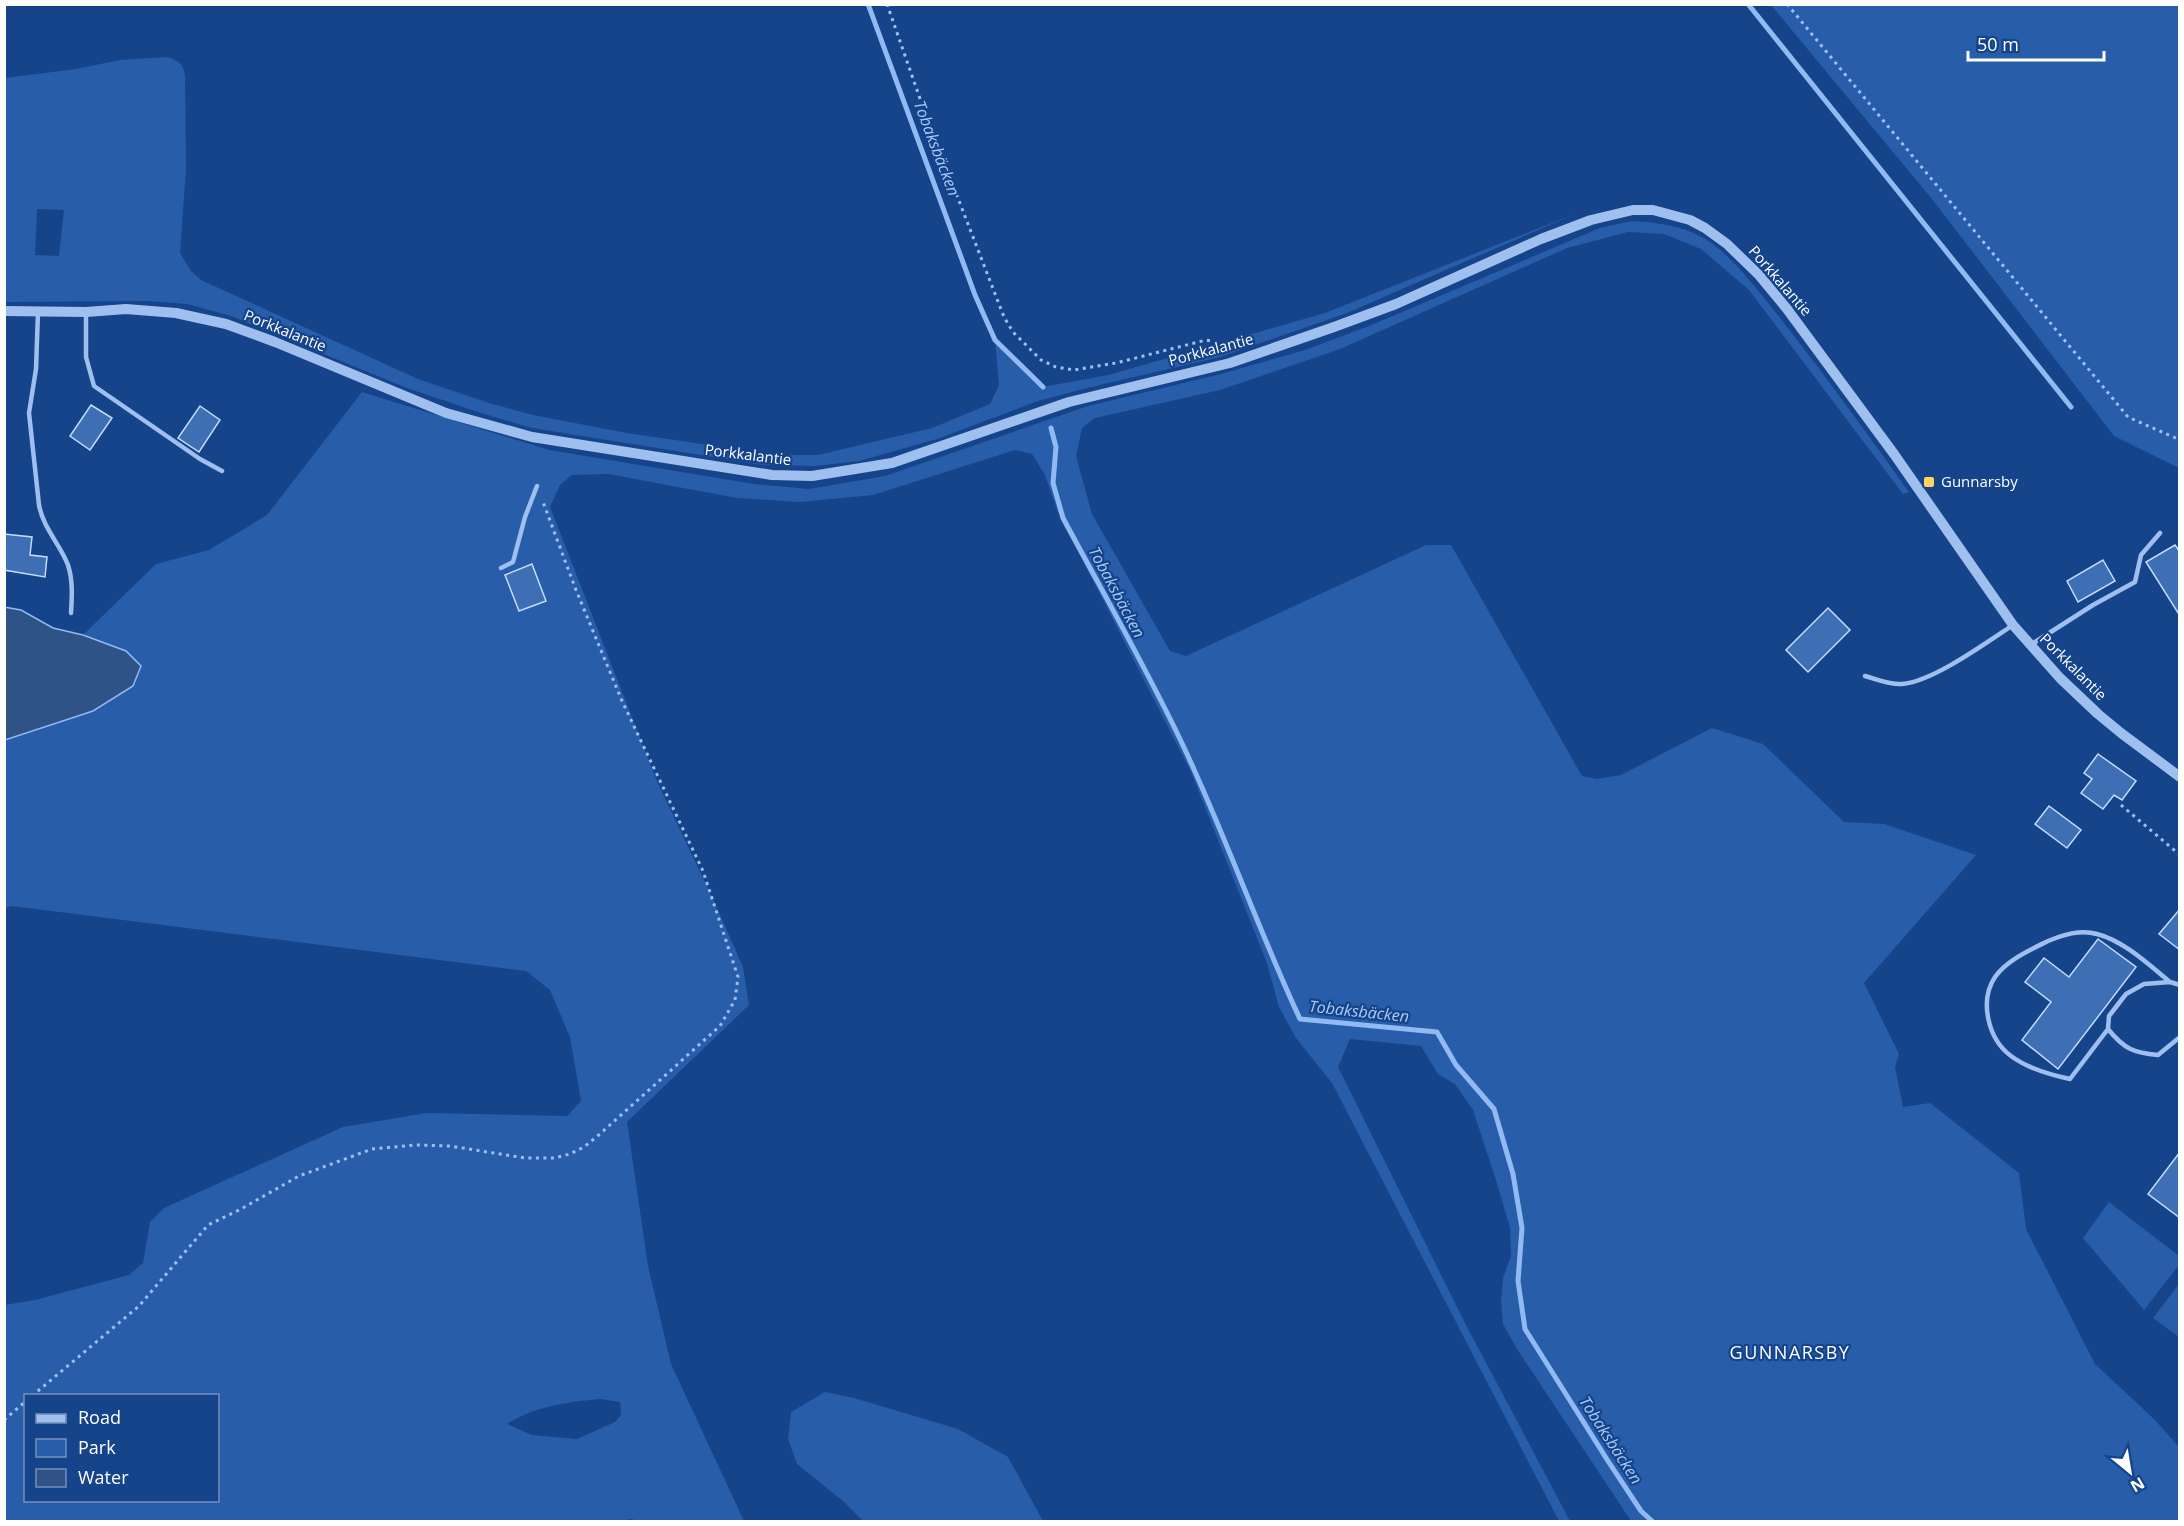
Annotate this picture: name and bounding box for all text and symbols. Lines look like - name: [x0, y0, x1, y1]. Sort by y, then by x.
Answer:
- scale bar: [1968, 24, 2104, 62]
- text: 50 m: [1977, 32, 2019, 56]
- water label: Tobaksbäcken: [909, 97, 965, 199]
- street label: Porkkalantie: [1745, 241, 1817, 320]
- street label: Porkkalantie: [241, 304, 330, 356]
- street label: Porkkalantie: [1166, 328, 1255, 370]
- street label: Porkkalantie: [704, 439, 793, 469]
- place label: Gunnarsby: [1941, 471, 2018, 491]
- marker: Gunnarsby: [1922, 475, 1936, 489]
- water label: Tobaksbäcken: [1084, 542, 1150, 642]
- street label: Porkkalantie: [2036, 628, 2112, 704]
- water label: Tobaksbäcken: [1308, 995, 1410, 1027]
- district label: GUNNARSBY: [1730, 1340, 1850, 1364]
- water label: Tobaksbäcken: [1574, 1392, 1648, 1488]
- legend: [24, 1394, 219, 1502]
- text: Road: [78, 1405, 121, 1429]
- text: Park: [78, 1435, 116, 1459]
- north arrow: [2100, 1442, 2160, 1502]
- text: Water: [78, 1465, 129, 1489]
- text: N: [2126, 1472, 2149, 1498]

